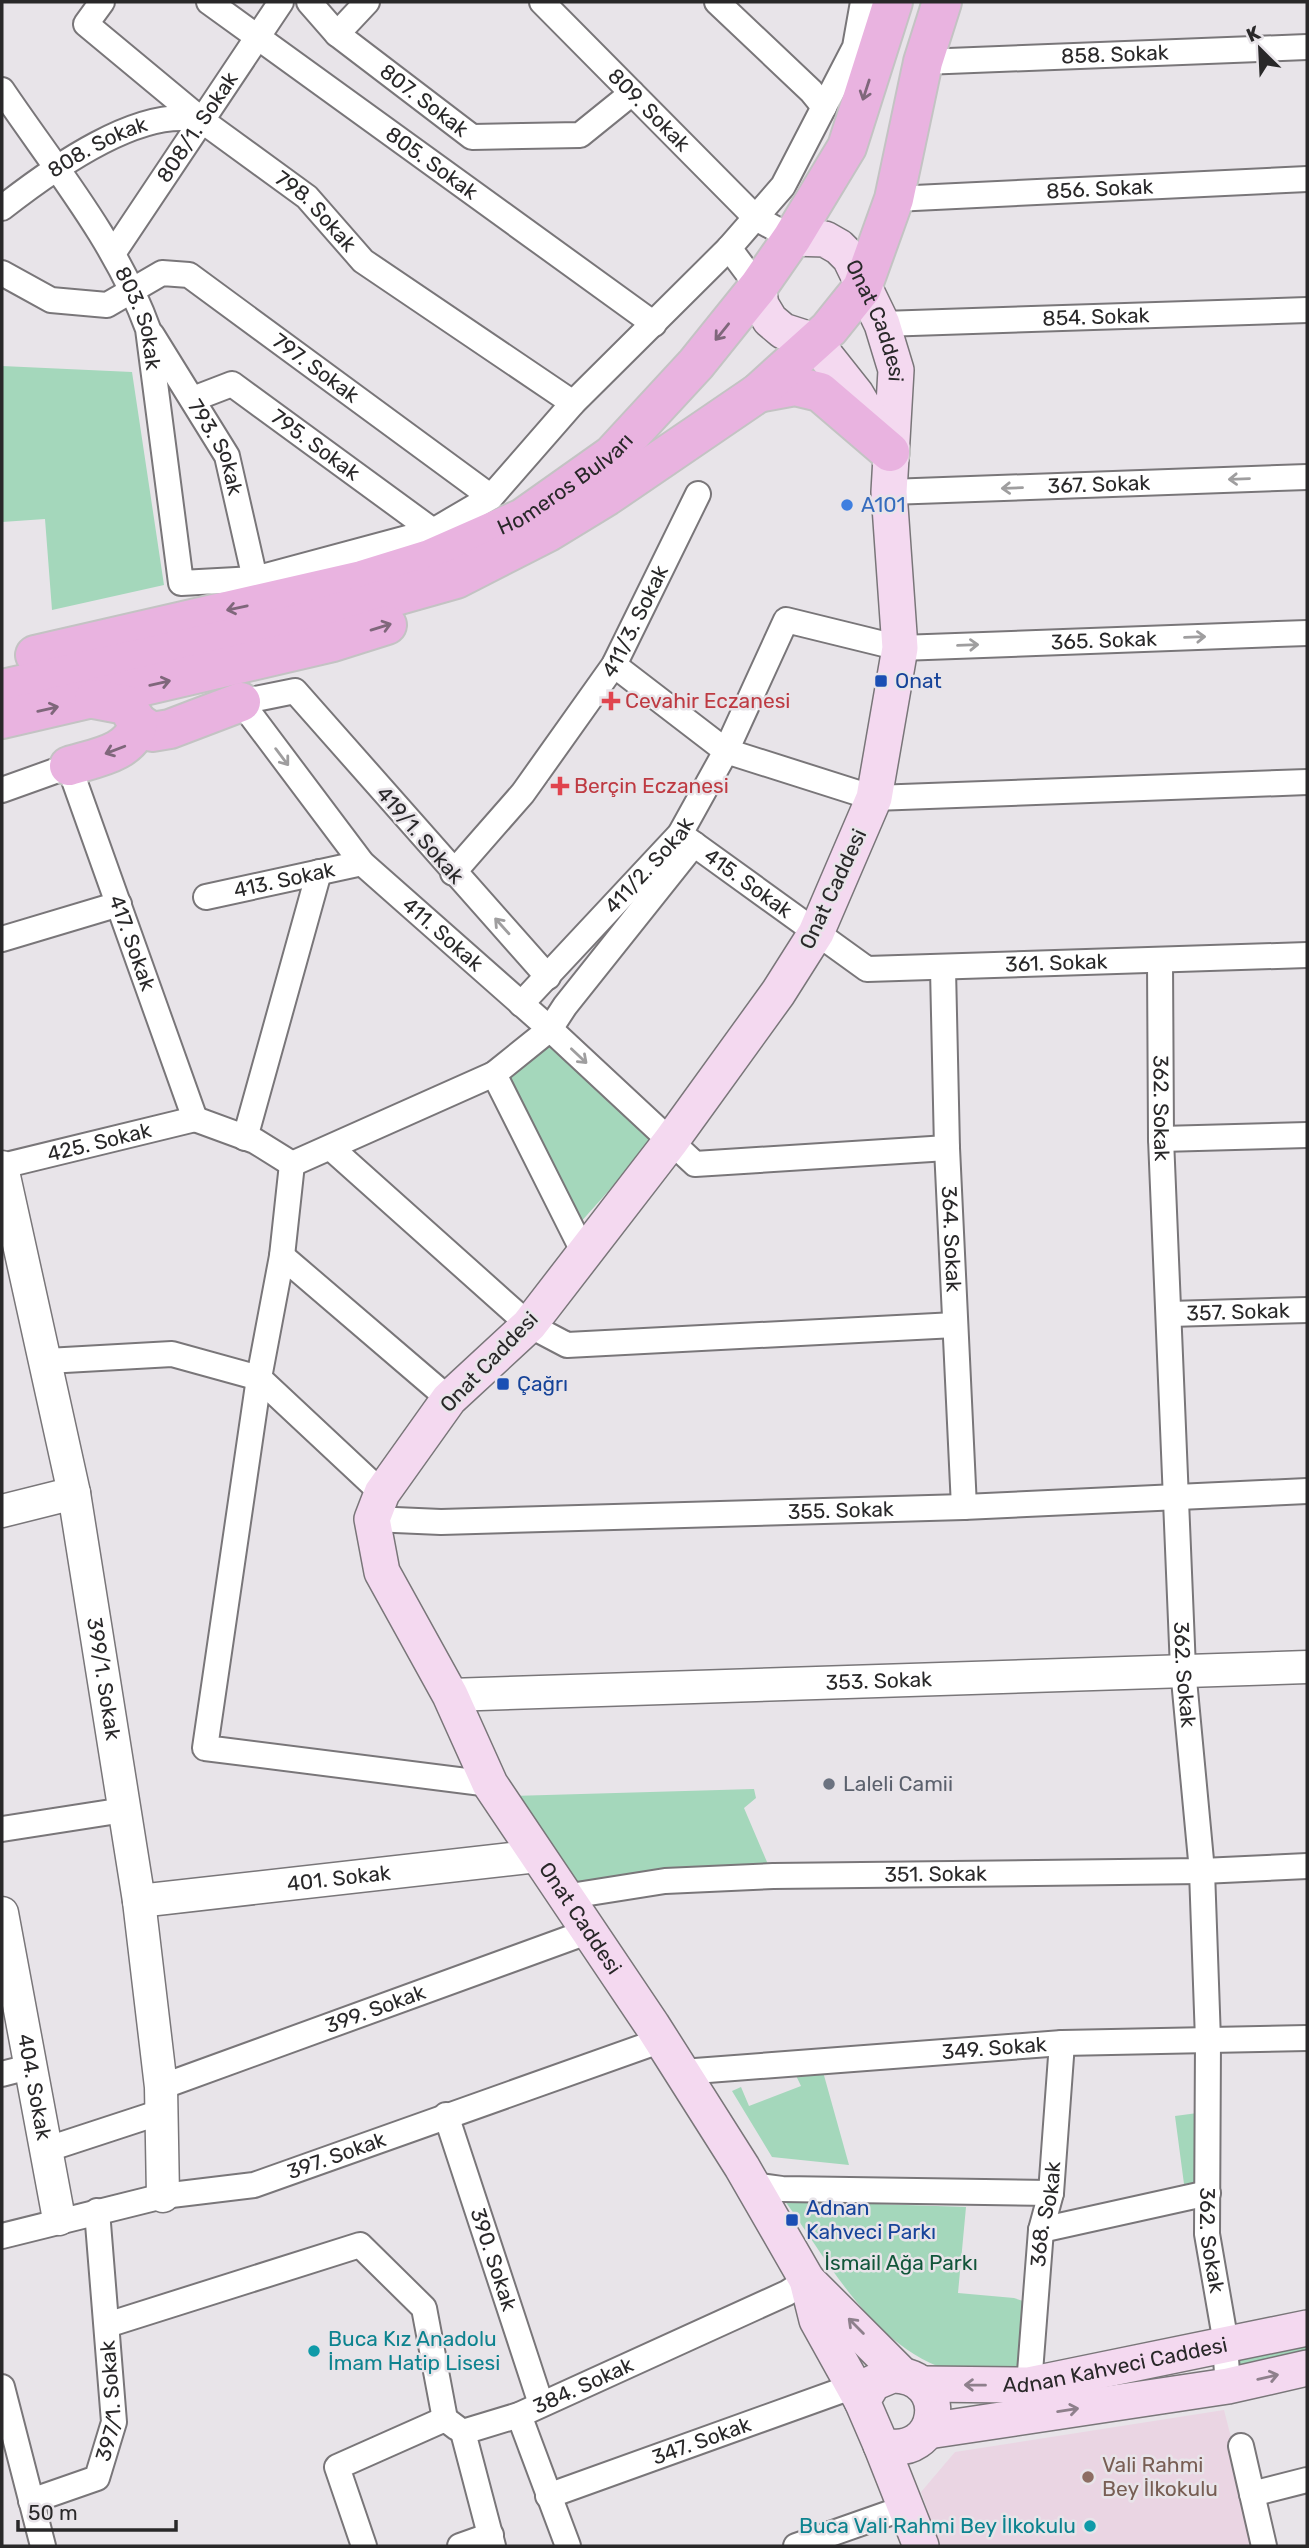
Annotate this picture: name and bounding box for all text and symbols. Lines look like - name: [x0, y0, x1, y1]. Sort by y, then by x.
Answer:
- north arrow: [1225, 14, 1295, 84]
- text: K: [1243, 21, 1264, 47]
- street label: 858. Sokak: [1061, 39, 1169, 69]
- street label: 807. Sokak: [375, 58, 474, 142]
- street label: 809. Sokak: [603, 63, 696, 156]
- street label: 808/1. Sokak: [151, 67, 243, 187]
- one-way arrow: [859, 79, 872, 101]
- street label: 808. Sokak: [43, 111, 150, 183]
- street label: 805. Sokak: [381, 121, 483, 205]
- street label: 798. Sokak: [270, 165, 362, 257]
- street label: 856. Sokak: [1046, 173, 1154, 204]
- street label: Onat Caddesi: [841, 255, 909, 383]
- street label: 803. Sokak: [110, 262, 166, 371]
- street label: 854. Sokak: [1042, 302, 1150, 331]
- one-way arrow: [714, 322, 729, 340]
- street label: 797. Sokak: [268, 328, 364, 408]
- street label: 793. Sokak: [183, 394, 249, 498]
- street label: 795. Sokak: [266, 404, 365, 485]
- street label: Homeros Bulvarı: [493, 428, 638, 540]
- street label: 367. Sokak: [1047, 470, 1151, 498]
- one-way arrow: [1228, 473, 1251, 486]
- one-way arrow: [1000, 481, 1023, 494]
- place label: A101: [861, 492, 905, 517]
- marker: A101: [839, 497, 855, 513]
- street label: 411/3. Sokak: [596, 561, 673, 682]
- one-way arrow: [226, 601, 249, 615]
- one-way arrow: [369, 620, 391, 633]
- street label: 365. Sokak: [1050, 626, 1157, 654]
- one-way arrow: [1183, 630, 1206, 643]
- one-way arrow: [956, 639, 979, 652]
- place label: Onat: [895, 668, 942, 693]
- marker: Onat: [873, 673, 889, 689]
- one-way arrow: [148, 676, 171, 689]
- place label: Cevahir Eczanesi: [625, 688, 790, 713]
- marker: Cevahir Eczanesi: [603, 693, 619, 709]
- one-way arrow: [36, 702, 59, 715]
- one-way arrow: [105, 744, 127, 757]
- one-way arrow: [274, 747, 289, 766]
- place label: Berçin Eczanesi: [574, 773, 729, 798]
- marker: Berçin Eczanesi: [552, 778, 568, 794]
- street label: 419/1. Sokak: [371, 781, 469, 888]
- street label: 411/2. Sokak: [599, 813, 699, 919]
- street label: Onat Caddesi: [794, 825, 871, 953]
- street label: 415. Sokak: [700, 843, 797, 923]
- street label: 413. Sokak: [231, 856, 337, 903]
- street label: 417. Sokak: [104, 892, 161, 994]
- street label: 411. Sokak: [398, 892, 489, 976]
- one-way arrow: [494, 917, 510, 935]
- street label: 361. Sokak: [1005, 948, 1108, 977]
- one-way arrow: [570, 1047, 587, 1064]
- street label: 362. Sokak: [1149, 1055, 1175, 1162]
- street label: 425. Sokak: [44, 1117, 154, 1167]
- street label: 364. Sokak: [937, 1185, 967, 1293]
- street label: 357. Sokak: [1186, 1298, 1290, 1326]
- street label: Onat Caddesi: [435, 1306, 543, 1417]
- place label: Çağrı: [517, 1371, 568, 1396]
- marker: Çağrı: [495, 1376, 511, 1392]
- street label: 355. Sokak: [787, 1496, 894, 1524]
- street label: 399/1. Sokak: [82, 1615, 126, 1742]
- street label: 362. Sokak: [1169, 1621, 1201, 1729]
- street label: 353. Sokak: [825, 1666, 932, 1695]
- place label: Laleli Camii: [843, 1771, 953, 1796]
- marker: Laleli Camii: [821, 1776, 837, 1792]
- street label: Onat Caddesi: [534, 1857, 627, 1979]
- street label: 401. Sokak: [286, 1860, 392, 1896]
- street label: 351. Sokak: [884, 1861, 987, 1887]
- street label: 399. Sokak: [322, 1979, 429, 2038]
- street label: 349. Sokak: [941, 2031, 1048, 2064]
- street label: 404. Sokak: [13, 2032, 57, 2142]
- street label: 397. Sokak: [283, 2126, 389, 2184]
- street label: 368. Sokak: [1025, 2160, 1065, 2268]
- street label: 362. Sokak: [1195, 2187, 1230, 2295]
- place label: Adnan Kahveci Parkı: [806, 2195, 936, 2244]
- street label: 390. Sokak: [465, 2205, 523, 2314]
- marker: Adnan Kahveci Parkı: [784, 2212, 800, 2228]
- park label: İsmail Ağa Parkı: [824, 2250, 978, 2275]
- one-way arrow: [848, 2318, 865, 2335]
- place label: Buca Kız Anadolu İmam Hatip Lisesi: [328, 2326, 500, 2375]
- street label: Adnan Kahveci Caddesi: [1003, 2332, 1229, 2397]
- street label: 397/1. Sokak: [90, 2339, 127, 2464]
- marker: Buca Kız Anadolu İmam Hatip Lisesi: [306, 2343, 322, 2359]
- street label: 384. Sokak: [529, 2352, 637, 2419]
- one-way arrow: [1256, 2370, 1279, 2383]
- one-way arrow: [964, 2378, 987, 2391]
- one-way arrow: [1056, 2403, 1079, 2416]
- street label: 347. Sokak: [648, 2411, 754, 2470]
- place label: Vali Rahmi Bey İlkokulu: [1102, 2452, 1218, 2501]
- marker: Vali Rahmi Bey İlkokulu: [1080, 2469, 1096, 2485]
- scale bar: [18, 2488, 175, 2532]
- text: 50 m: [28, 2500, 78, 2525]
- place label: Buca Vali Rahmi Bey İlkokulu: [799, 2513, 1076, 2538]
- marker: Buca Vali Rahmi Bey İlkokulu: [1082, 2518, 1098, 2534]

